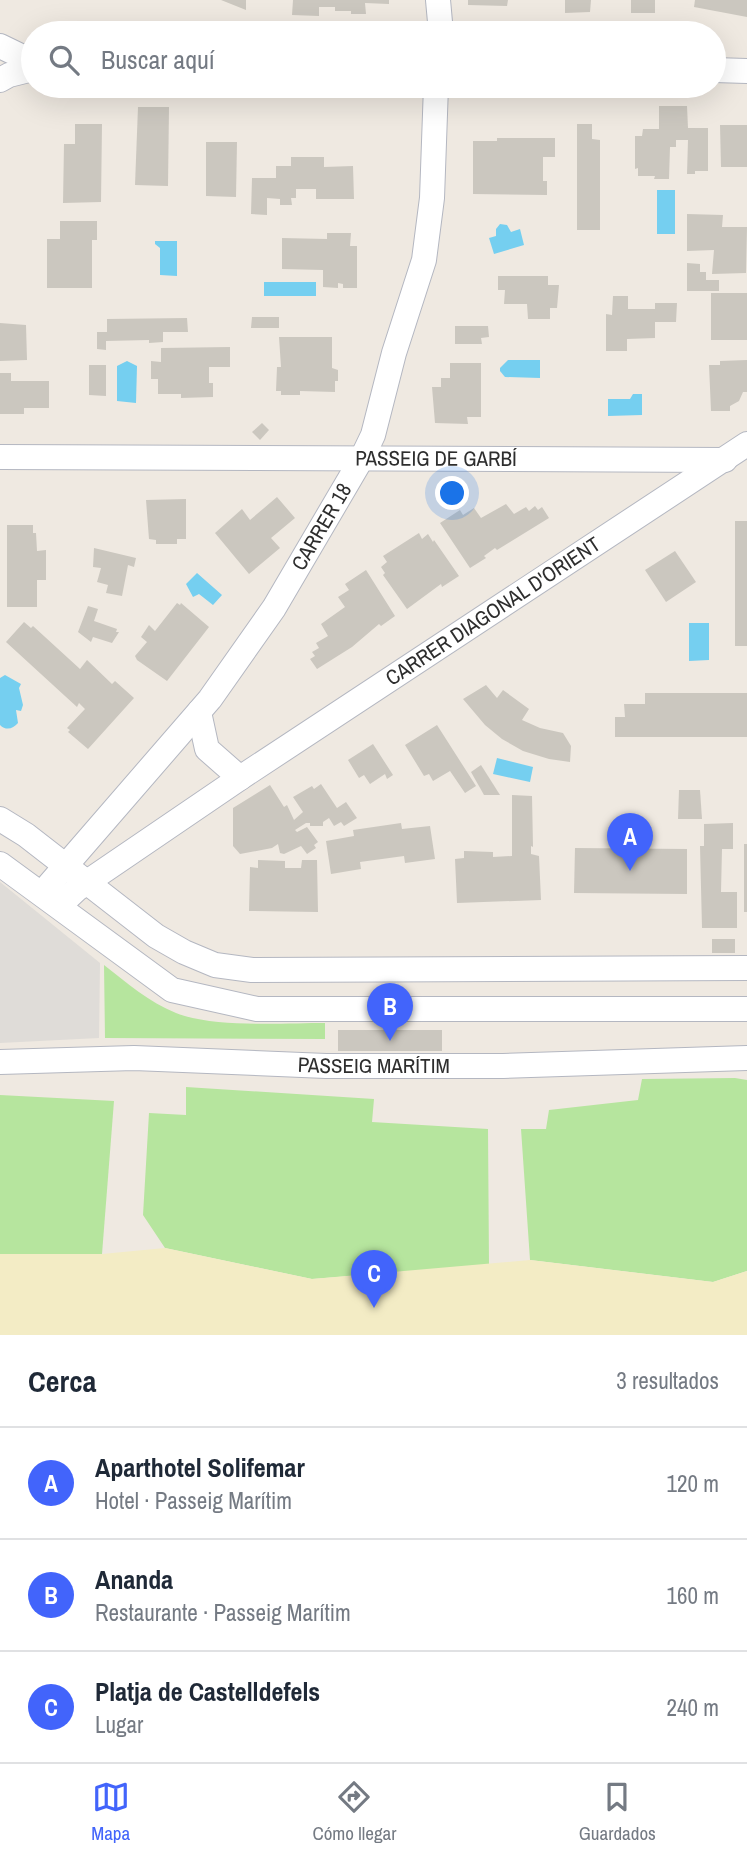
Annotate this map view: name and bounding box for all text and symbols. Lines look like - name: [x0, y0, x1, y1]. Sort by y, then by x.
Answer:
- search box: [21, 21, 726, 98]
- icon: search: [45, 41, 83, 79]
- text: Buscar aquí: [101, 42, 215, 77]
- street label: PASSEIG DE GARBÍ: [355, 443, 517, 473]
- your location: [435, 476, 469, 510]
- street label: CARRER 18: [284, 478, 358, 576]
- street label: CARRER DIAGONAL D'ORIENT: [380, 529, 606, 692]
- pin: A: [607, 813, 653, 871]
- pin: B: [367, 983, 413, 1041]
- street label: PASSEIG MARÍTIM: [297, 1050, 450, 1080]
- pin: C: [351, 1250, 397, 1308]
- text: Cerca: [28, 1361, 96, 1401]
- text: 3 resultados: [616, 1365, 719, 1396]
- text: Aparthotel Solifemar: [95, 1450, 305, 1485]
- text: A: [44, 1468, 58, 1499]
- text: 120 m: [667, 1468, 719, 1499]
- text: Hotel · Passeig Marítim: [95, 1485, 292, 1516]
- text: Ananda: [95, 1562, 173, 1597]
- text: B: [44, 1580, 58, 1611]
- text: 160 m: [667, 1580, 719, 1611]
- text: Restaurante · Passeig Marítim: [95, 1597, 351, 1628]
- text: Platja de Castelldefels: [95, 1674, 320, 1709]
- text: C: [44, 1692, 58, 1723]
- text: 240 m: [667, 1692, 719, 1723]
- text: Lugar: [95, 1709, 143, 1740]
- tab: Mapa: [91, 1778, 130, 1846]
- tab: Cómo llegar: [312, 1778, 396, 1846]
- tab: Guardados: [579, 1778, 656, 1846]

